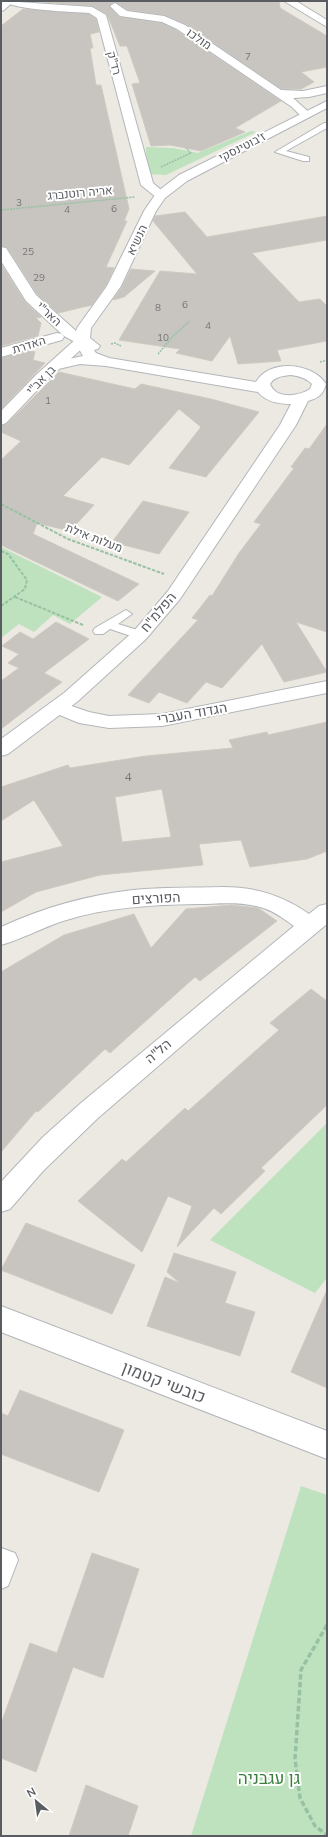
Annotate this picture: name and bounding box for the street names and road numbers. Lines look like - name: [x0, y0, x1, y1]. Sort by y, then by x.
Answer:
- street label: מולכו: [184, 25, 215, 53]
- street label: רד"ק: [104, 49, 125, 77]
- street label: ז'בוטינסקי: [216, 128, 268, 165]
- street label: אריה רוטנברג: [47, 182, 113, 203]
- street label: הנשיא: [123, 222, 150, 258]
- street label: האר"י: [34, 298, 65, 329]
- street label: האדרת: [10, 332, 47, 357]
- street label: בן אב"י: [23, 361, 59, 397]
- street label: מעלות אילת: [64, 520, 125, 555]
- street label: הפלמ"ח: [136, 588, 180, 636]
- street label: הגדוד העברי: [156, 698, 228, 728]
- street label: הפורצים: [131, 888, 181, 908]
- street label: הל"ה: [141, 1035, 175, 1067]
- street label: כובשי קטמון: [119, 1356, 209, 1407]

